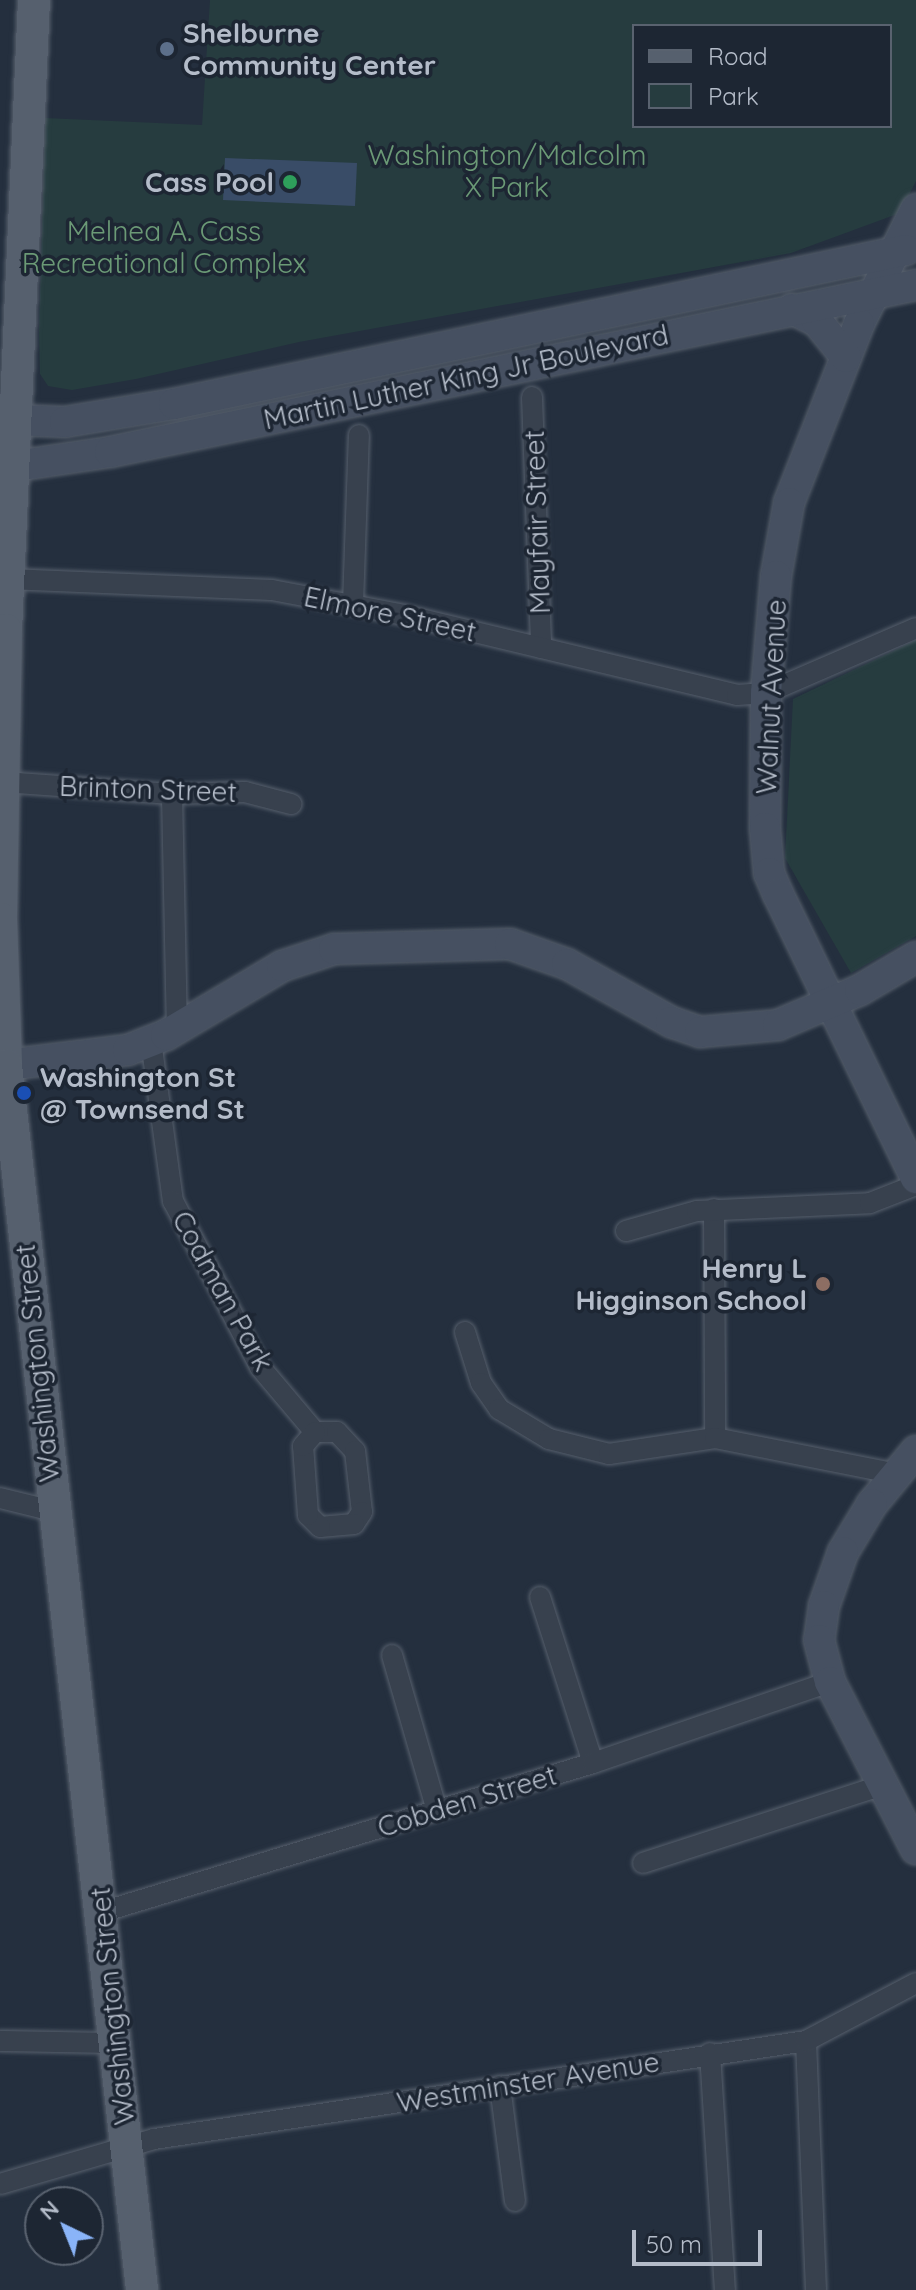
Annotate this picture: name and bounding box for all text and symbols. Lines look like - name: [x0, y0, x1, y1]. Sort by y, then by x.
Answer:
- place label: Shelburne Community Center: [183, 16, 436, 82]
- legend: [632, 24, 892, 128]
- marker: Shelburne Community Center: [158, 40, 176, 58]
- text: Road: [708, 41, 768, 71]
- text: Park: [708, 81, 759, 111]
- park label: Washington/Malcolm X Park: [367, 138, 647, 204]
- place label: Cass Pool: [145, 165, 274, 199]
- marker: Cass Pool: [281, 173, 299, 191]
- park label: Melnea A. Cass Recreational Complex: [22, 214, 306, 280]
- street label: Martin Luther King Jr Boulevard: [260, 318, 672, 436]
- street label: Mayfair Street: [517, 429, 557, 615]
- street label: Elmore Street: [301, 579, 479, 649]
- street label: Walnut Avenue: [749, 599, 793, 795]
- street label: Brinton Street: [59, 769, 237, 809]
- place label: Washington St @ Townsend St: [40, 1060, 245, 1126]
- marker: Washington St @ Townsend St: [15, 1084, 33, 1102]
- street label: Codman Park: [165, 1205, 281, 1377]
- street label: Washington Street: [8, 1242, 66, 1484]
- place label: Henry L Higginson School: [576, 1251, 807, 1317]
- marker: Henry L Higginson School: [814, 1275, 832, 1293]
- street label: Cobden Street: [373, 1758, 561, 1844]
- street label: Washington Street: [83, 1885, 141, 2127]
- street label: Westminster Avenue: [394, 2045, 662, 2119]
- north arrow: [24, 2186, 104, 2266]
- text: N: [34, 2194, 64, 2226]
- scale bar: [636, 2214, 766, 2264]
- text: 50 m: [646, 2229, 702, 2259]

